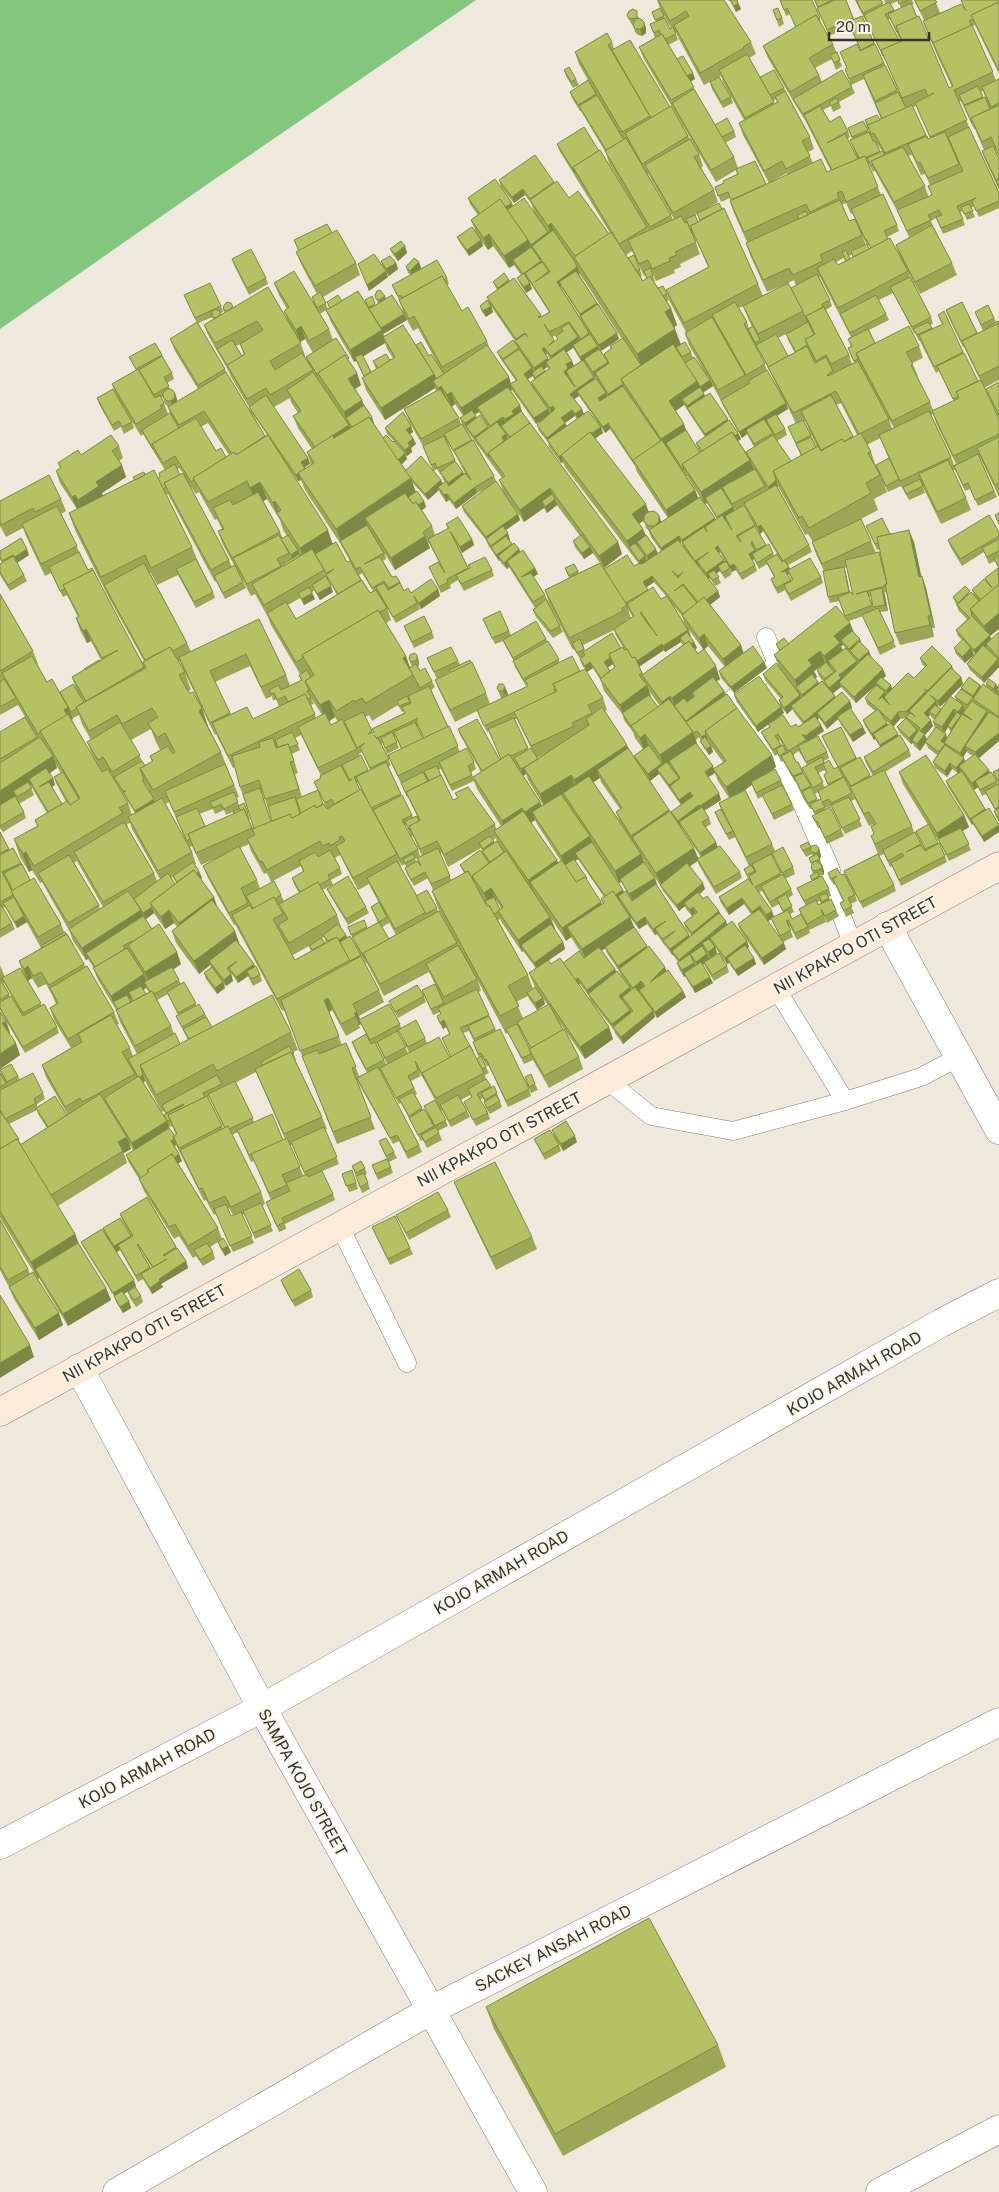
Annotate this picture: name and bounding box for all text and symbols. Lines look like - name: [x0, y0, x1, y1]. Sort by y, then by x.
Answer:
- scale bar: [829, 10, 929, 42]
- text: 20 m: [836, 18, 871, 35]
- street label: NII KPAKPO OTI STREET: [770, 892, 941, 998]
- street label: NII KPAKPO OTI STREET: [414, 1088, 585, 1191]
- street label: NII KPAKPO OTI STREET: [59, 1280, 230, 1386]
- street label: KOJO ARMAH ROAD: [783, 1327, 925, 1420]
- street label: KOJO ARMAH ROAD: [430, 1526, 572, 1619]
- street label: SAMPA KOJO STREET: [254, 1705, 351, 1860]
- street label: KOJO ARMAH ROAD: [75, 1724, 219, 1813]
- street label: SACKEY ANSAH ROAD: [472, 1901, 634, 1996]

